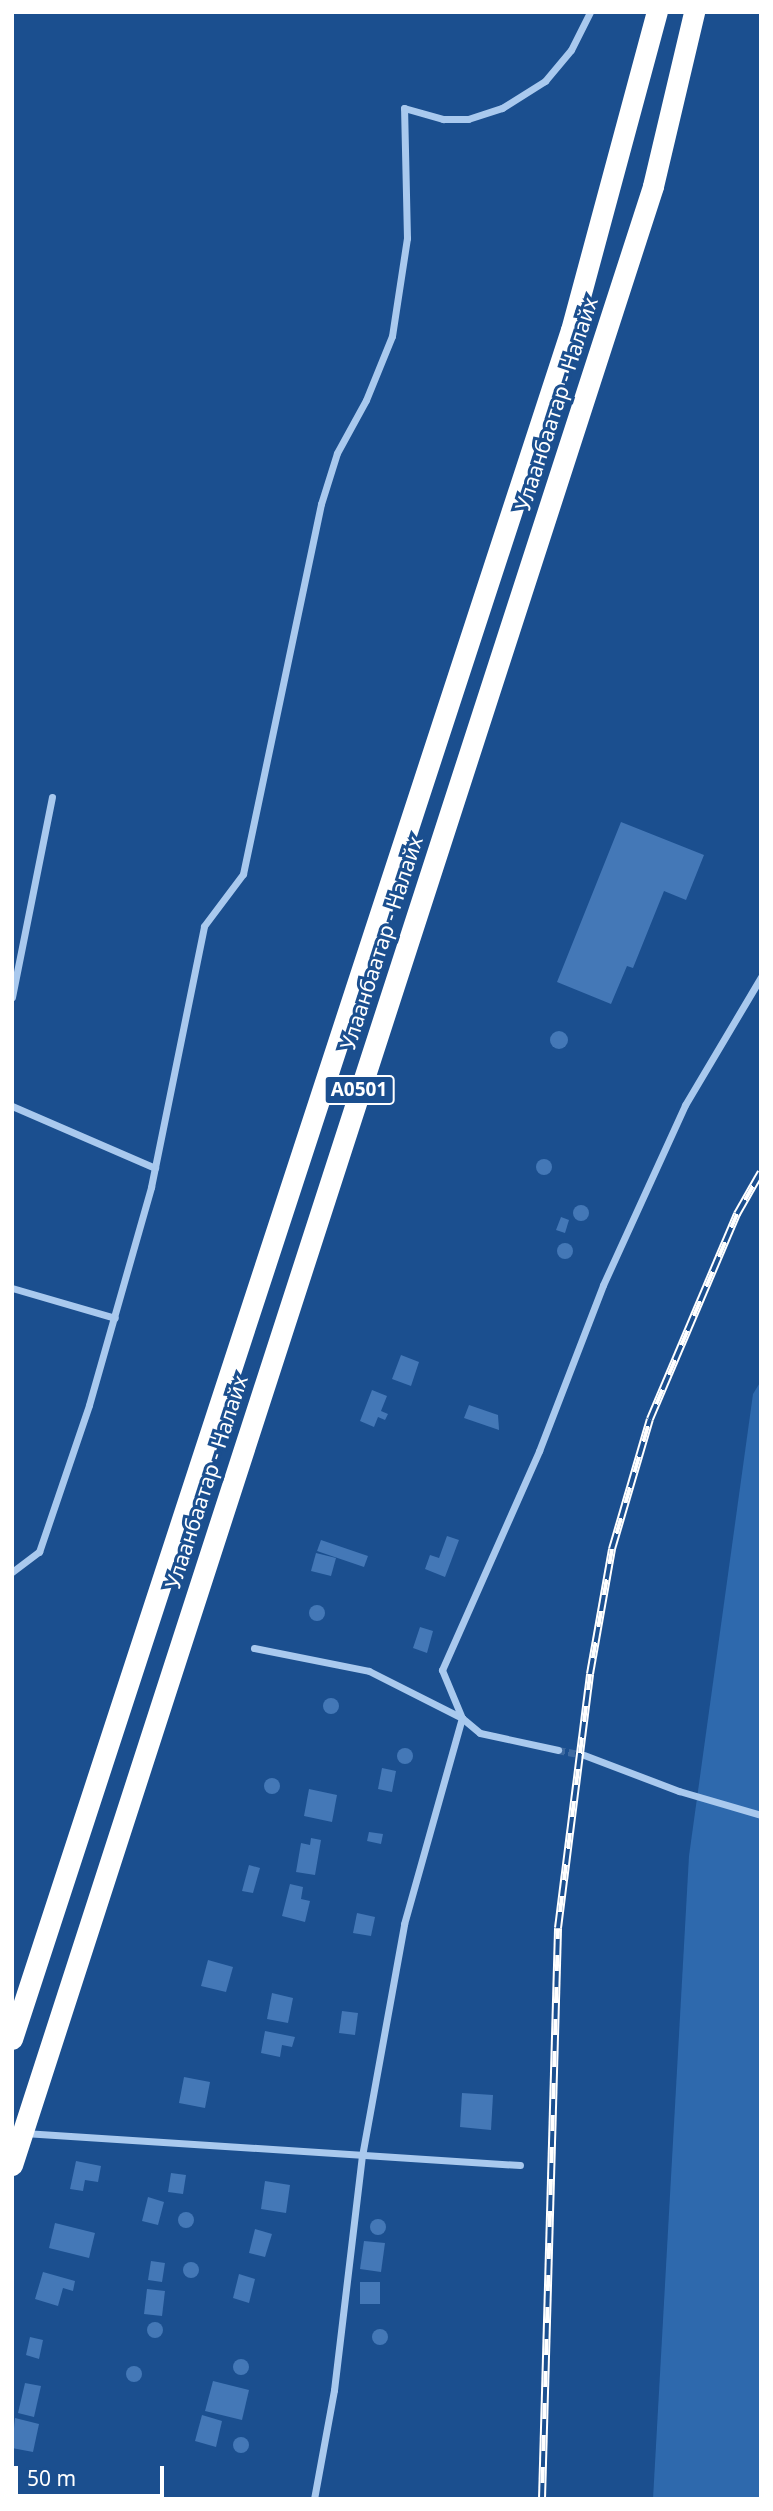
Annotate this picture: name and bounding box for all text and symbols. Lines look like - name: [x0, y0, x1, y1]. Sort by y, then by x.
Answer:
- street label: Улаанбаатар - Налайх: [510, 294, 602, 514]
- street label: Улаанбаатар - Налайх: [335, 833, 427, 1053]
- road number: A0501: [322, 1074, 396, 1106]
- street label: Улаанбаатар - Налайх: [160, 1372, 252, 1592]
- scale bar: [18, 2452, 168, 2496]
- text: 50 m: [27, 2464, 76, 2492]

